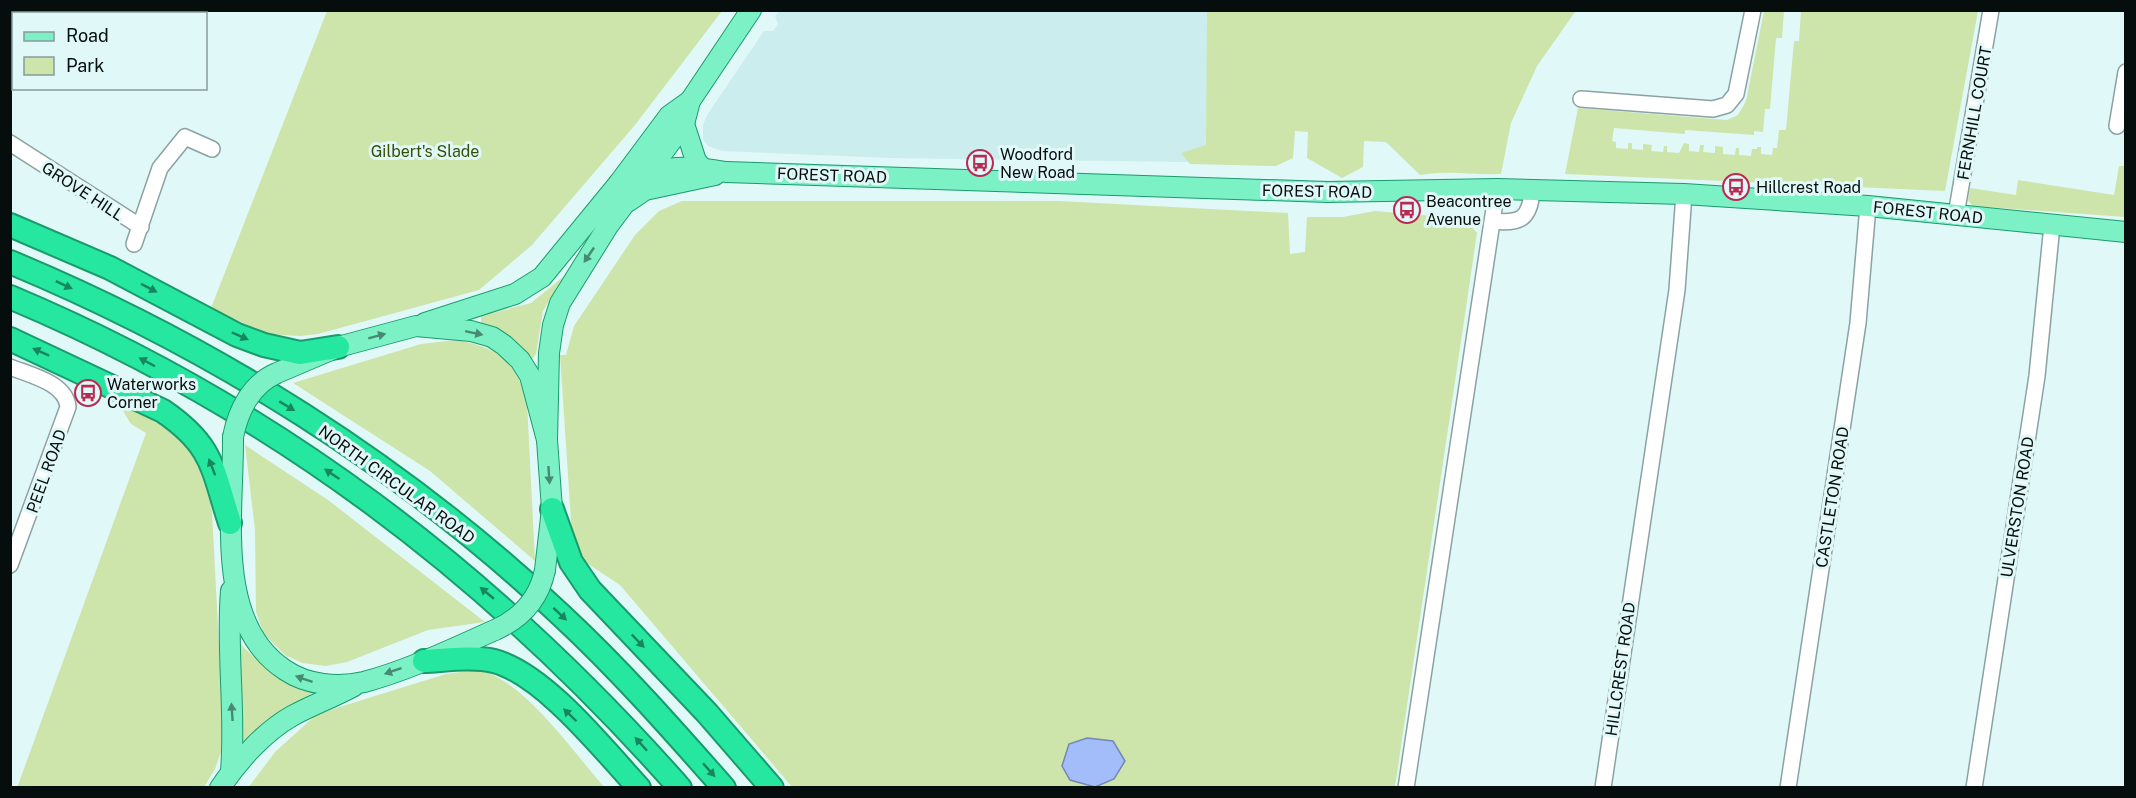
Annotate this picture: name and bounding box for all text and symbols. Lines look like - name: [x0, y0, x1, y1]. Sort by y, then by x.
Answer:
- legend: [12, 12, 207, 90]
- text: Road: [66, 25, 109, 46]
- street label: FERNHILL COURT: [1953, 44, 1996, 181]
- text: Park: [66, 55, 104, 76]
- park label: Gilbert's Slade: [371, 142, 479, 161]
- place label: Woodford New Road: [1000, 145, 1075, 182]
- bus stop icon: Woodford New Road: [965, 148, 995, 178]
- street label: GROVE HILL: [38, 158, 127, 225]
- street label: FOREST ROAD: [777, 164, 887, 187]
- bus stop icon: Hillcrest Road: [1721, 172, 1751, 202]
- place label: Hillcrest Road: [1756, 178, 1861, 197]
- street label: FOREST ROAD: [1262, 181, 1372, 202]
- place label: Beacontree Avenue: [1426, 192, 1512, 229]
- bus stop icon: Beacontree Avenue: [1392, 195, 1422, 225]
- street label: FOREST ROAD: [1872, 197, 1984, 228]
- one-way arrow: [583, 246, 595, 262]
- one-way arrow: [56, 281, 73, 290]
- one-way arrow: [141, 283, 158, 293]
- one-way arrow: [465, 329, 484, 338]
- one-way arrow: [232, 331, 249, 340]
- one-way arrow: [368, 331, 387, 341]
- one-way arrow: [32, 347, 50, 356]
- one-way arrow: [139, 357, 156, 367]
- place label: Waterworks Corner: [107, 375, 196, 412]
- bus stop icon: Waterworks Corner: [73, 378, 103, 408]
- one-way arrow: [279, 401, 295, 412]
- street label: NORTH CIRCULAR ROAD: [315, 421, 479, 547]
- street label: CASTLETON ROAD: [1812, 425, 1853, 569]
- street label: PEEL ROAD: [23, 427, 70, 516]
- street label: ULVERSTON ROAD: [1997, 435, 2038, 579]
- one-way arrow: [207, 458, 217, 476]
- one-way arrow: [544, 465, 554, 484]
- one-way arrow: [324, 469, 340, 480]
- one-way arrow: [479, 587, 494, 600]
- street label: HILLCREST ROAD: [1602, 601, 1639, 737]
- one-way arrow: [552, 606, 566, 620]
- one-way arrow: [631, 633, 644, 648]
- one-way arrow: [384, 667, 402, 677]
- one-way arrow: [295, 674, 313, 683]
- one-way arrow: [228, 703, 237, 722]
- one-way arrow: [562, 708, 577, 722]
- one-way arrow: [635, 737, 648, 752]
- one-way arrow: [702, 762, 715, 777]

